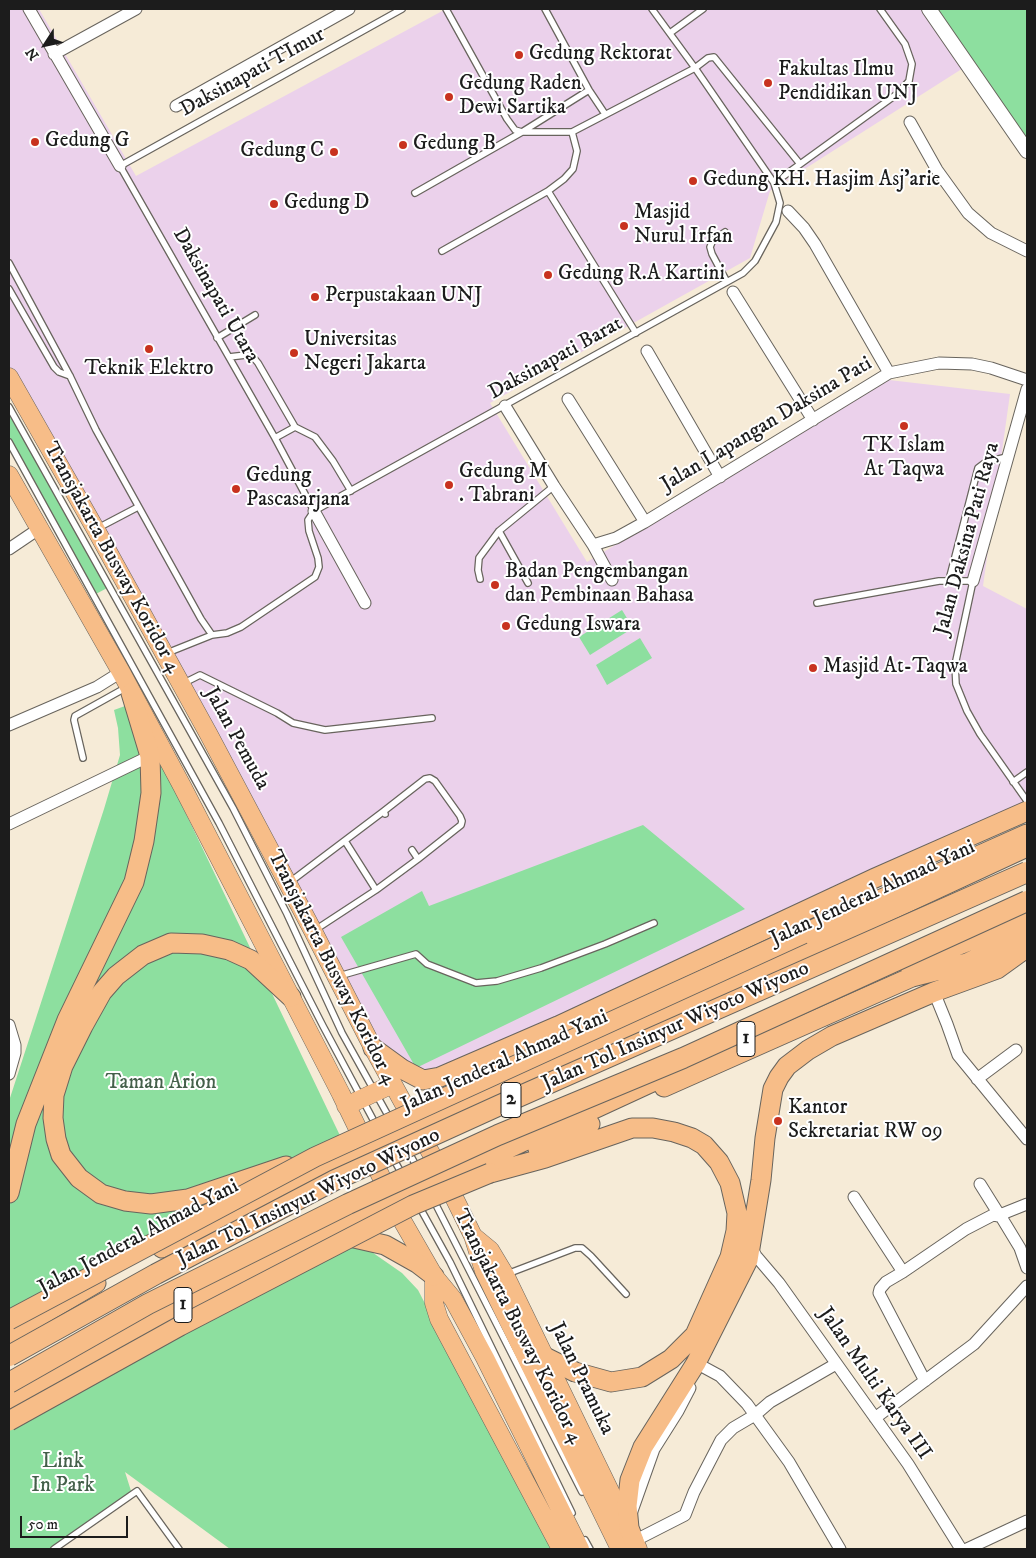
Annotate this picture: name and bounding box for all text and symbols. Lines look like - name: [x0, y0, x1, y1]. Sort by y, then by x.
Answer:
- north arrow: [20, 20, 70, 70]
- street label: Daksinapati TImur: [176, 23, 330, 123]
- place label: Gedung Rektorat: [529, 42, 672, 68]
- text: N: [22, 44, 43, 63]
- marker: Gedung Rektorat: [513, 49, 525, 61]
- place label: Fakultas Ilmu Pendidikan UNJ: [778, 58, 918, 108]
- place label: Gedung Raden Dewi Sartika: [459, 72, 582, 122]
- marker: Fakultas Ilmu Pendidikan UNJ: [762, 77, 774, 89]
- marker: Gedung Raden Dewi Sartika: [443, 91, 455, 103]
- place label: Gedung G: [45, 129, 129, 155]
- place label: Gedung B: [413, 132, 496, 158]
- marker: Gedung G: [29, 136, 41, 148]
- place label: Gedung C: [240, 139, 324, 165]
- marker: Gedung B: [397, 139, 409, 151]
- marker: Gedung C: [328, 146, 340, 158]
- place label: Gedung KH. Hasjim Asj'arie: [703, 168, 940, 194]
- marker: Gedung KH. Hasjim Asj'arie: [687, 175, 699, 187]
- place label: Gedung D: [284, 191, 369, 217]
- marker: Gedung D: [268, 198, 280, 210]
- place label: Masjid Nurul Irfan: [634, 201, 733, 251]
- marker: Masjid Nurul Irfan: [618, 220, 630, 232]
- street label: Daksinapati Utara: [166, 224, 264, 368]
- place label: Gedung R.A Kartini: [558, 262, 725, 288]
- marker: Gedung R.A Kartini: [542, 269, 554, 281]
- place label: Perpustakaan UNJ: [325, 284, 482, 310]
- marker: Perpustakaan UNJ: [309, 291, 321, 303]
- street label: Daksinapati Barat: [485, 312, 627, 406]
- place label: Universitas Negeri Jakarta: [304, 328, 426, 378]
- marker: Teknik Elektro: [143, 343, 155, 355]
- marker: Universitas Negeri Jakarta: [288, 347, 300, 359]
- street label: Jalan Lapangan Daksina Pati: [657, 352, 877, 498]
- place label: Teknik Elektro: [84, 357, 214, 383]
- marker: TK Islam At Taqwa: [898, 420, 910, 432]
- place label: TK Islam At Taqwa: [863, 434, 945, 484]
- street label: Transjakarta Busway Koridor 4: [37, 438, 185, 678]
- street label: Jalan Daksina Pati Raya: [930, 440, 1006, 638]
- place label: Gedung M . Tabrani: [459, 460, 548, 510]
- place label: Gedung Pascasarjana: [246, 464, 350, 514]
- marker: Gedung M . Tabrani: [443, 479, 455, 491]
- marker: Gedung Pascasarjana: [230, 483, 242, 495]
- place label: Badan Pengembangan dan Pembinaan Bahasa: [505, 560, 694, 610]
- marker: Badan Pengembangan dan Pembinaan Bahasa: [489, 579, 501, 591]
- place label: Gedung Iswara: [516, 613, 640, 639]
- marker: Gedung Iswara: [500, 620, 512, 632]
- place label: Masjid At-Taqwa: [823, 655, 968, 681]
- marker: Masjid At-Taqwa: [807, 662, 819, 674]
- street label: Jalan Pemuda: [197, 683, 275, 795]
- street label: Jalan Jenderal Ahmad Yani: [767, 835, 979, 953]
- street label: Transjakarta Busway Koridor 4: [261, 847, 401, 1089]
- street label: Jalan Tol Insinyur Wiyoto Wiyono: [539, 957, 813, 1097]
- street label: Jalan Jenderal Ahmad Yani: [398, 1005, 612, 1119]
- road number: 1: [737, 1022, 755, 1056]
- park label: Taman Arion: [106, 1071, 216, 1097]
- road number: 2: [501, 1082, 521, 1118]
- place label: Kantor Sekretariat RW 09: [788, 1096, 943, 1146]
- marker: Kantor Sekretariat RW 09: [772, 1115, 784, 1127]
- street label: Jalan Tol Insinyur Wiyoto Wiyono: [173, 1123, 445, 1273]
- street label: Jalan Jenderal Ahmad Yani: [35, 1174, 243, 1302]
- street label: Transjakarta Busway Koridor 4: [447, 1206, 587, 1448]
- road number: 1: [174, 1288, 192, 1322]
- street label: Jalan Multi Karya III: [812, 1303, 936, 1465]
- street label: Jalan Pramuka: [543, 1319, 619, 1439]
- park label: Link In Park: [31, 1450, 95, 1500]
- scale bar: [22, 1506, 130, 1538]
- text: 50 m: [28, 1515, 58, 1534]

